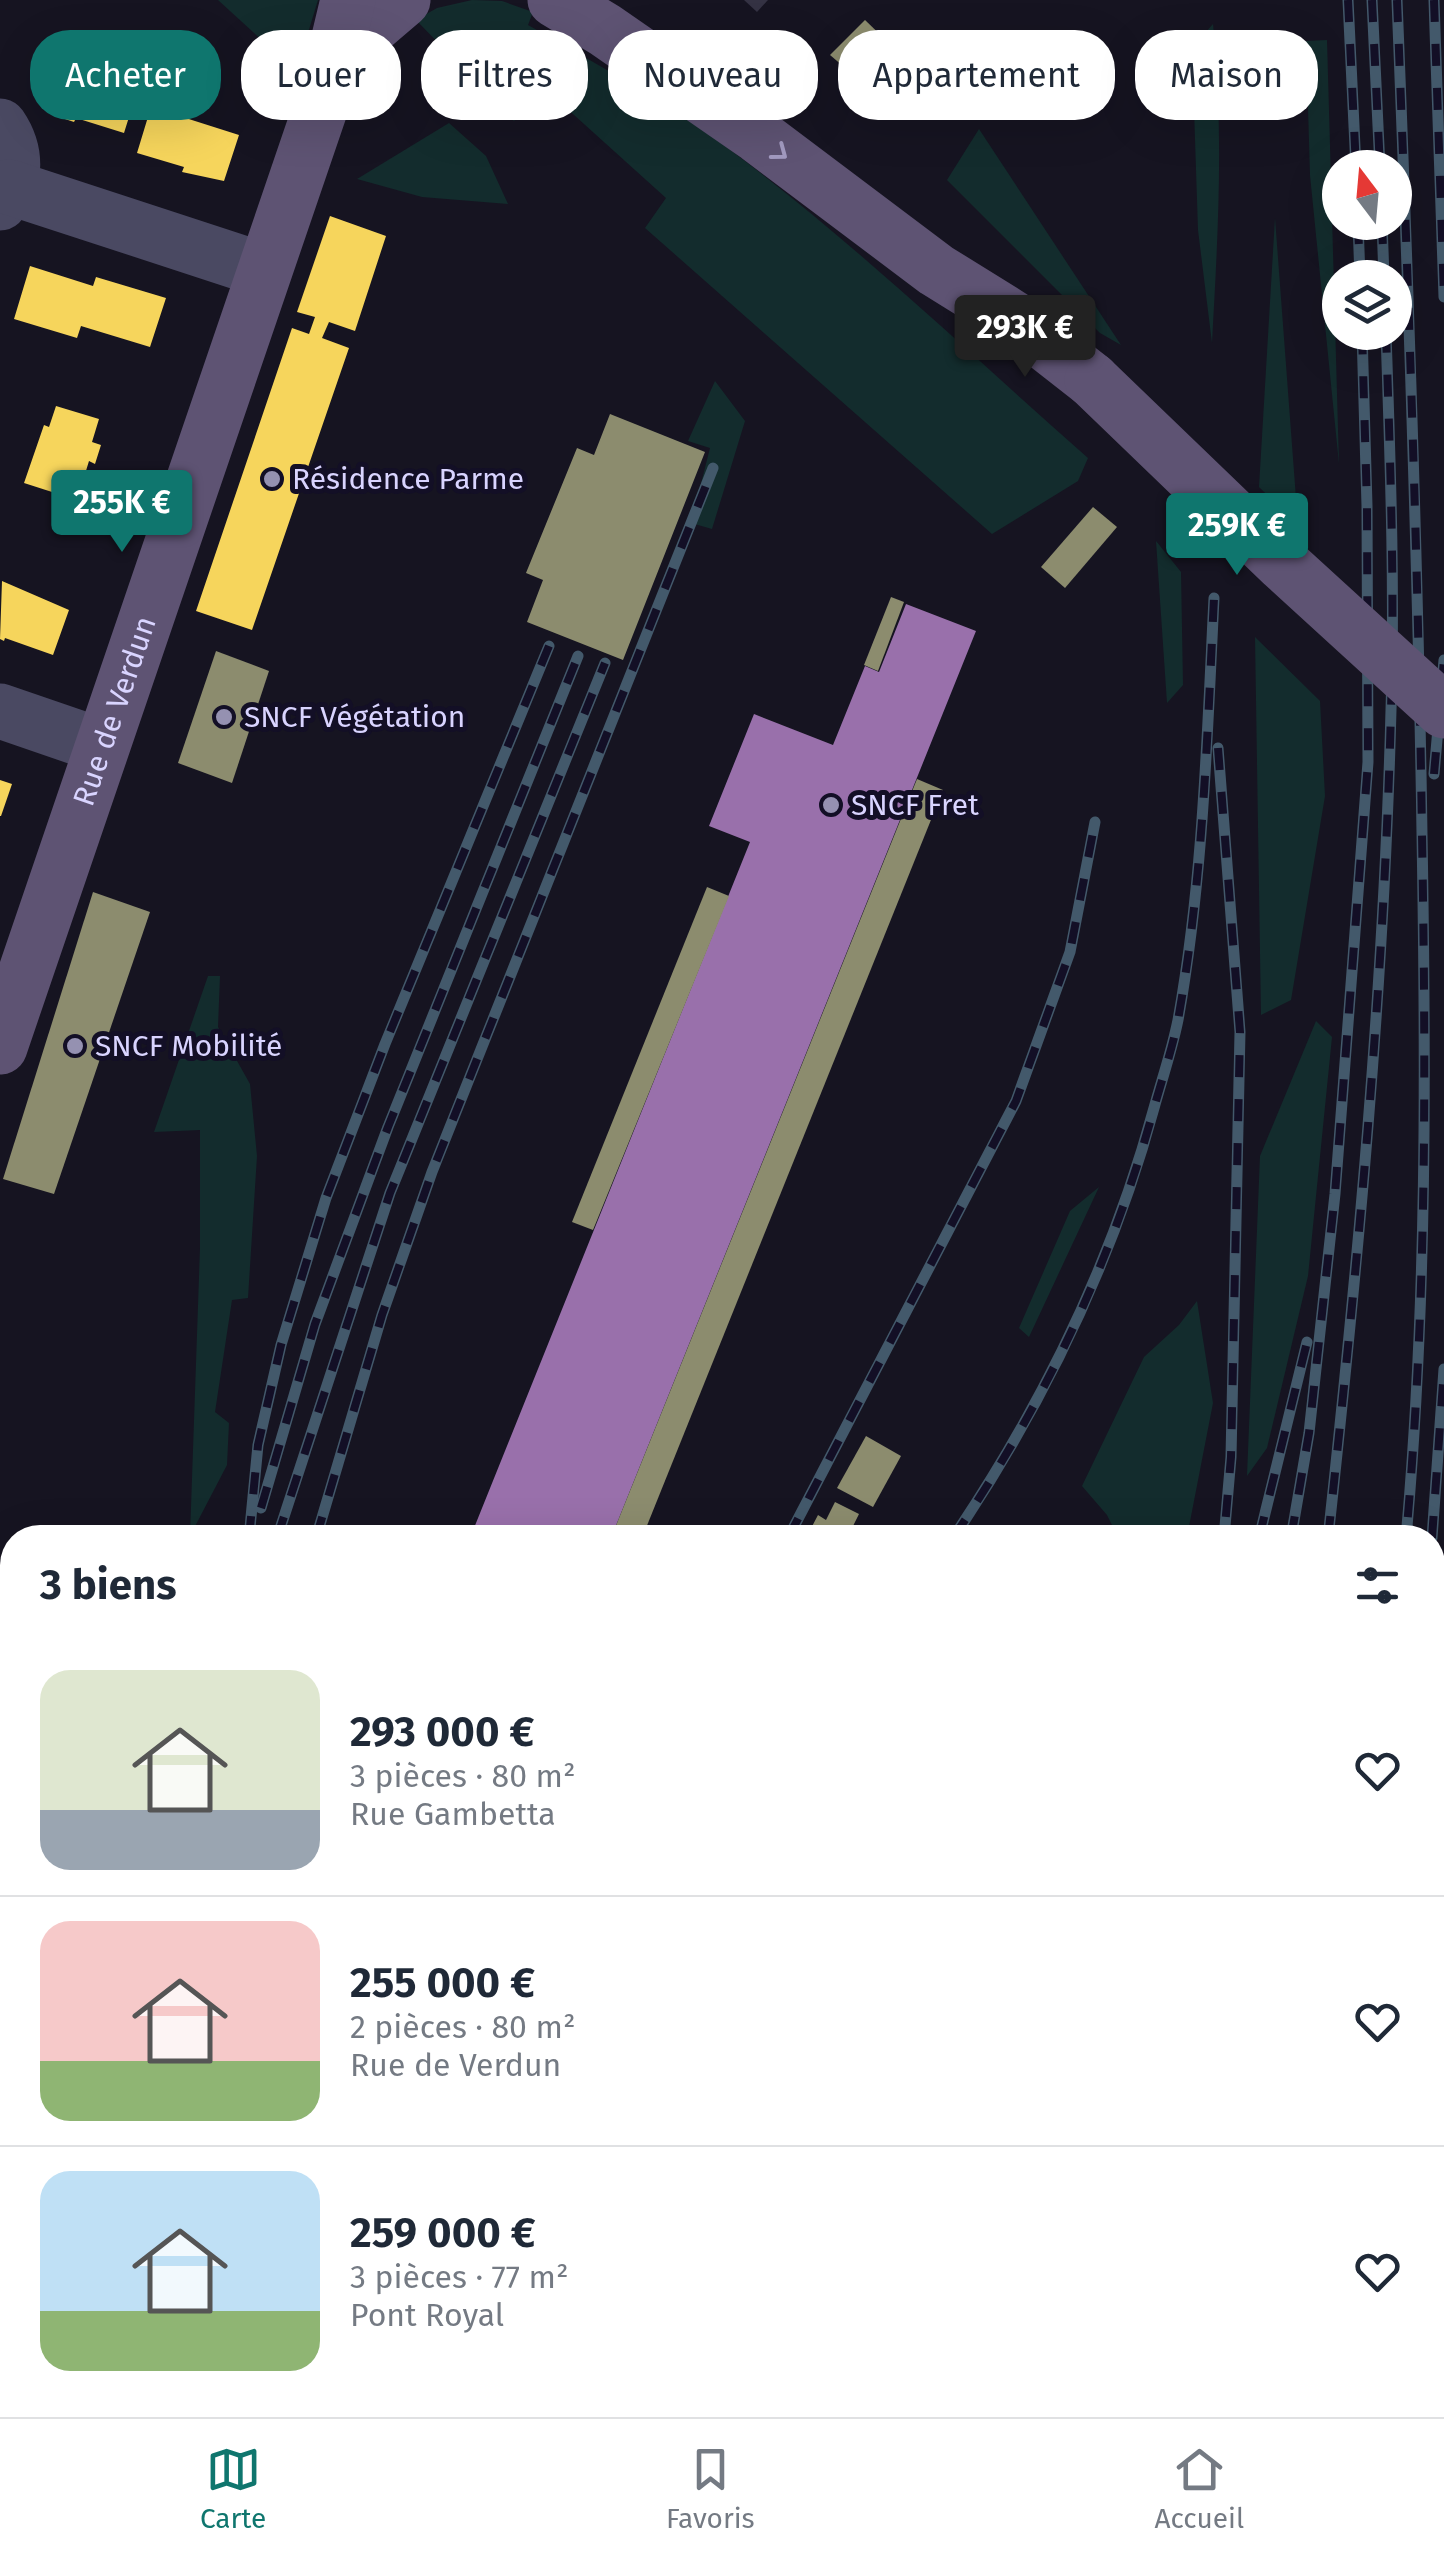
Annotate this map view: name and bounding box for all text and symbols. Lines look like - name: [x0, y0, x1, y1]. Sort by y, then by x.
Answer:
- chip: Acheter: [30, 30, 221, 120]
- chip: Louer: [241, 30, 401, 120]
- chip: Filtres: [421, 30, 588, 120]
- chip: Nouveau: [608, 30, 818, 120]
- chip: Appartement: [838, 30, 1115, 120]
- chip: Maison: [1135, 30, 1318, 120]
- one-way arrow: [769, 142, 787, 159]
- north arrow: [1322, 150, 1412, 240]
- map controls: [1322, 150, 1412, 350]
- button: layers: [1322, 260, 1412, 350]
- pin: 293K €: [944, 295, 1106, 380]
- text: 293K €: [977, 308, 1073, 346]
- place label: Résidence Parme: [292, 461, 524, 497]
- marker: Résidence Parme: [261, 468, 283, 490]
- pin: 255K €: [41, 470, 203, 555]
- text: 255K €: [73, 483, 171, 521]
- pin: 259K €: [1156, 493, 1318, 578]
- text: 259K €: [1188, 506, 1286, 544]
- street label: Rue de Verdun: [66, 611, 164, 811]
- place label: SNCF Végétation: [244, 699, 465, 735]
- marker: SNCF Végétation: [213, 706, 235, 728]
- place label: SNCF Fret: [851, 787, 979, 823]
- marker: SNCF Fret: [820, 794, 842, 816]
- place label: SNCF Mobilité: [95, 1028, 282, 1064]
- marker: SNCF Mobilité: [64, 1035, 86, 1057]
- icon: filters: [1350, 1558, 1405, 1613]
- text: 3 biens: [40, 1560, 176, 1610]
- text: 293 000 €: [350, 1707, 534, 1757]
- icon: home: [120, 1710, 240, 1830]
- icon: heart: [1350, 1743, 1405, 1798]
- text: 3 pièces · 80 m²: [350, 1757, 576, 1795]
- text: Rue Gambetta: [350, 1795, 556, 1833]
- text: 255 000 €: [350, 1958, 535, 2008]
- icon: home: [120, 1961, 240, 2081]
- icon: heart: [1350, 1994, 1405, 2049]
- text: 2 pièces · 80 m²: [350, 2008, 576, 2046]
- text: Rue de Verdun: [350, 2046, 561, 2084]
- text: 259 000 €: [350, 2208, 536, 2258]
- icon: home: [120, 2211, 240, 2331]
- icon: heart: [1350, 2244, 1405, 2299]
- text: 3 pièces · 77 m²: [350, 2258, 569, 2296]
- text: Pont Royal: [350, 2296, 504, 2334]
- tab: Carte: [200, 2442, 266, 2535]
- tab: Favoris: [666, 2442, 755, 2535]
- tab: Accueil: [1154, 2442, 1244, 2535]

